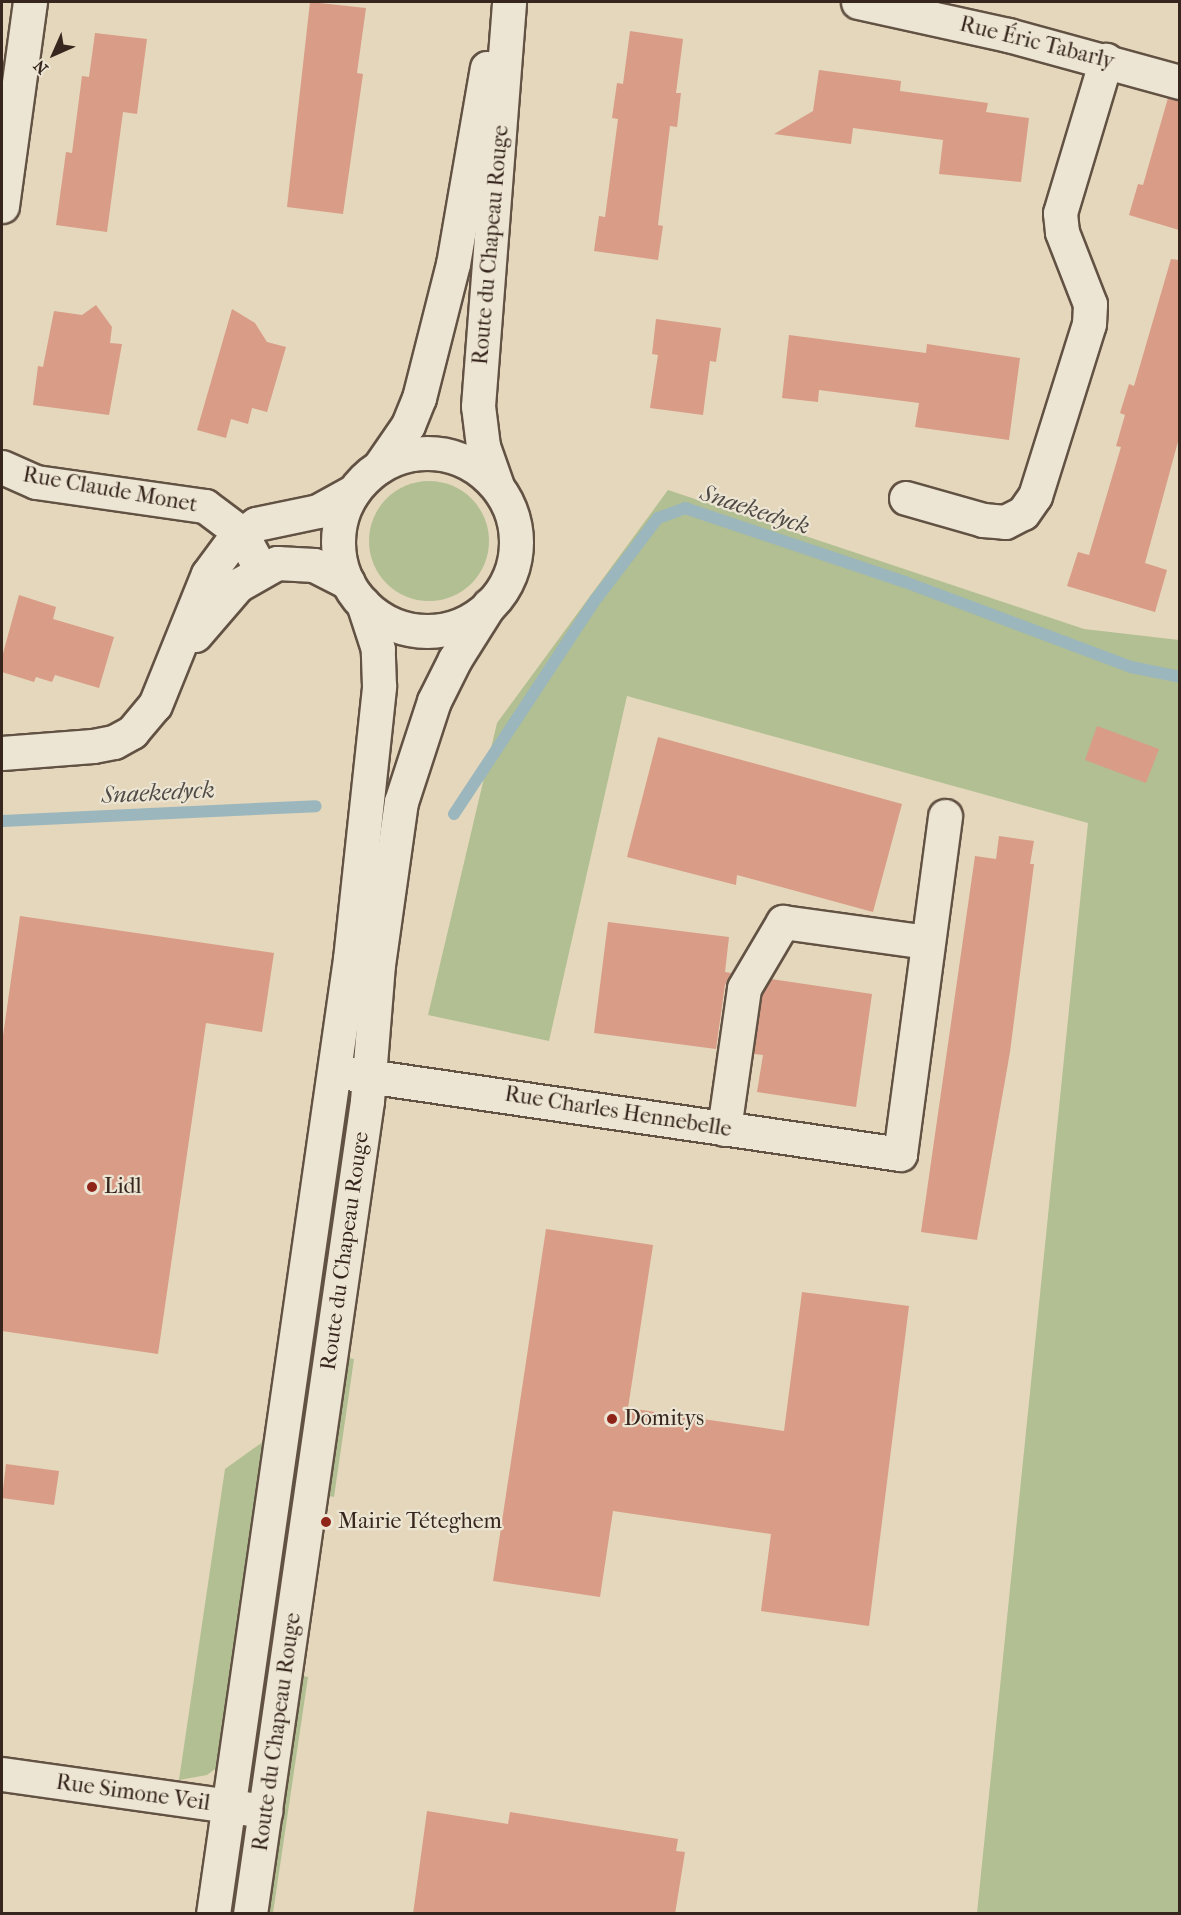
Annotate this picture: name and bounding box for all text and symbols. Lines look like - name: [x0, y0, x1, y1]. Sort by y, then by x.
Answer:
- street label: Rue Éric Tabarly: [957, 11, 1117, 75]
- north arrow: [24, 24, 84, 84]
- text: N: [30, 56, 52, 78]
- street label: Route du Chapeau Rouge: [467, 124, 515, 366]
- street label: Rue Claude Monet: [21, 462, 199, 518]
- water label: Snaekedyck: [697, 479, 813, 541]
- water label: Snaekedyck: [101, 776, 215, 810]
- street label: Rue Charles Hennebelle: [503, 1081, 733, 1143]
- street label: Route du Chapeau Rouge: [315, 1130, 375, 1372]
- place label: Lidl: [104, 1174, 142, 1200]
- marker: Lidl: [85, 1180, 99, 1194]
- place label: Domitys: [624, 1406, 704, 1432]
- marker: Domitys: [605, 1412, 619, 1426]
- place label: Mairie Téteghem: [338, 1509, 502, 1535]
- marker: Mairie Téteghem: [319, 1515, 333, 1529]
- street label: Route du Chapeau Rouge: [247, 1611, 307, 1853]
- street label: Rue Simone Veil: [54, 1769, 212, 1817]

